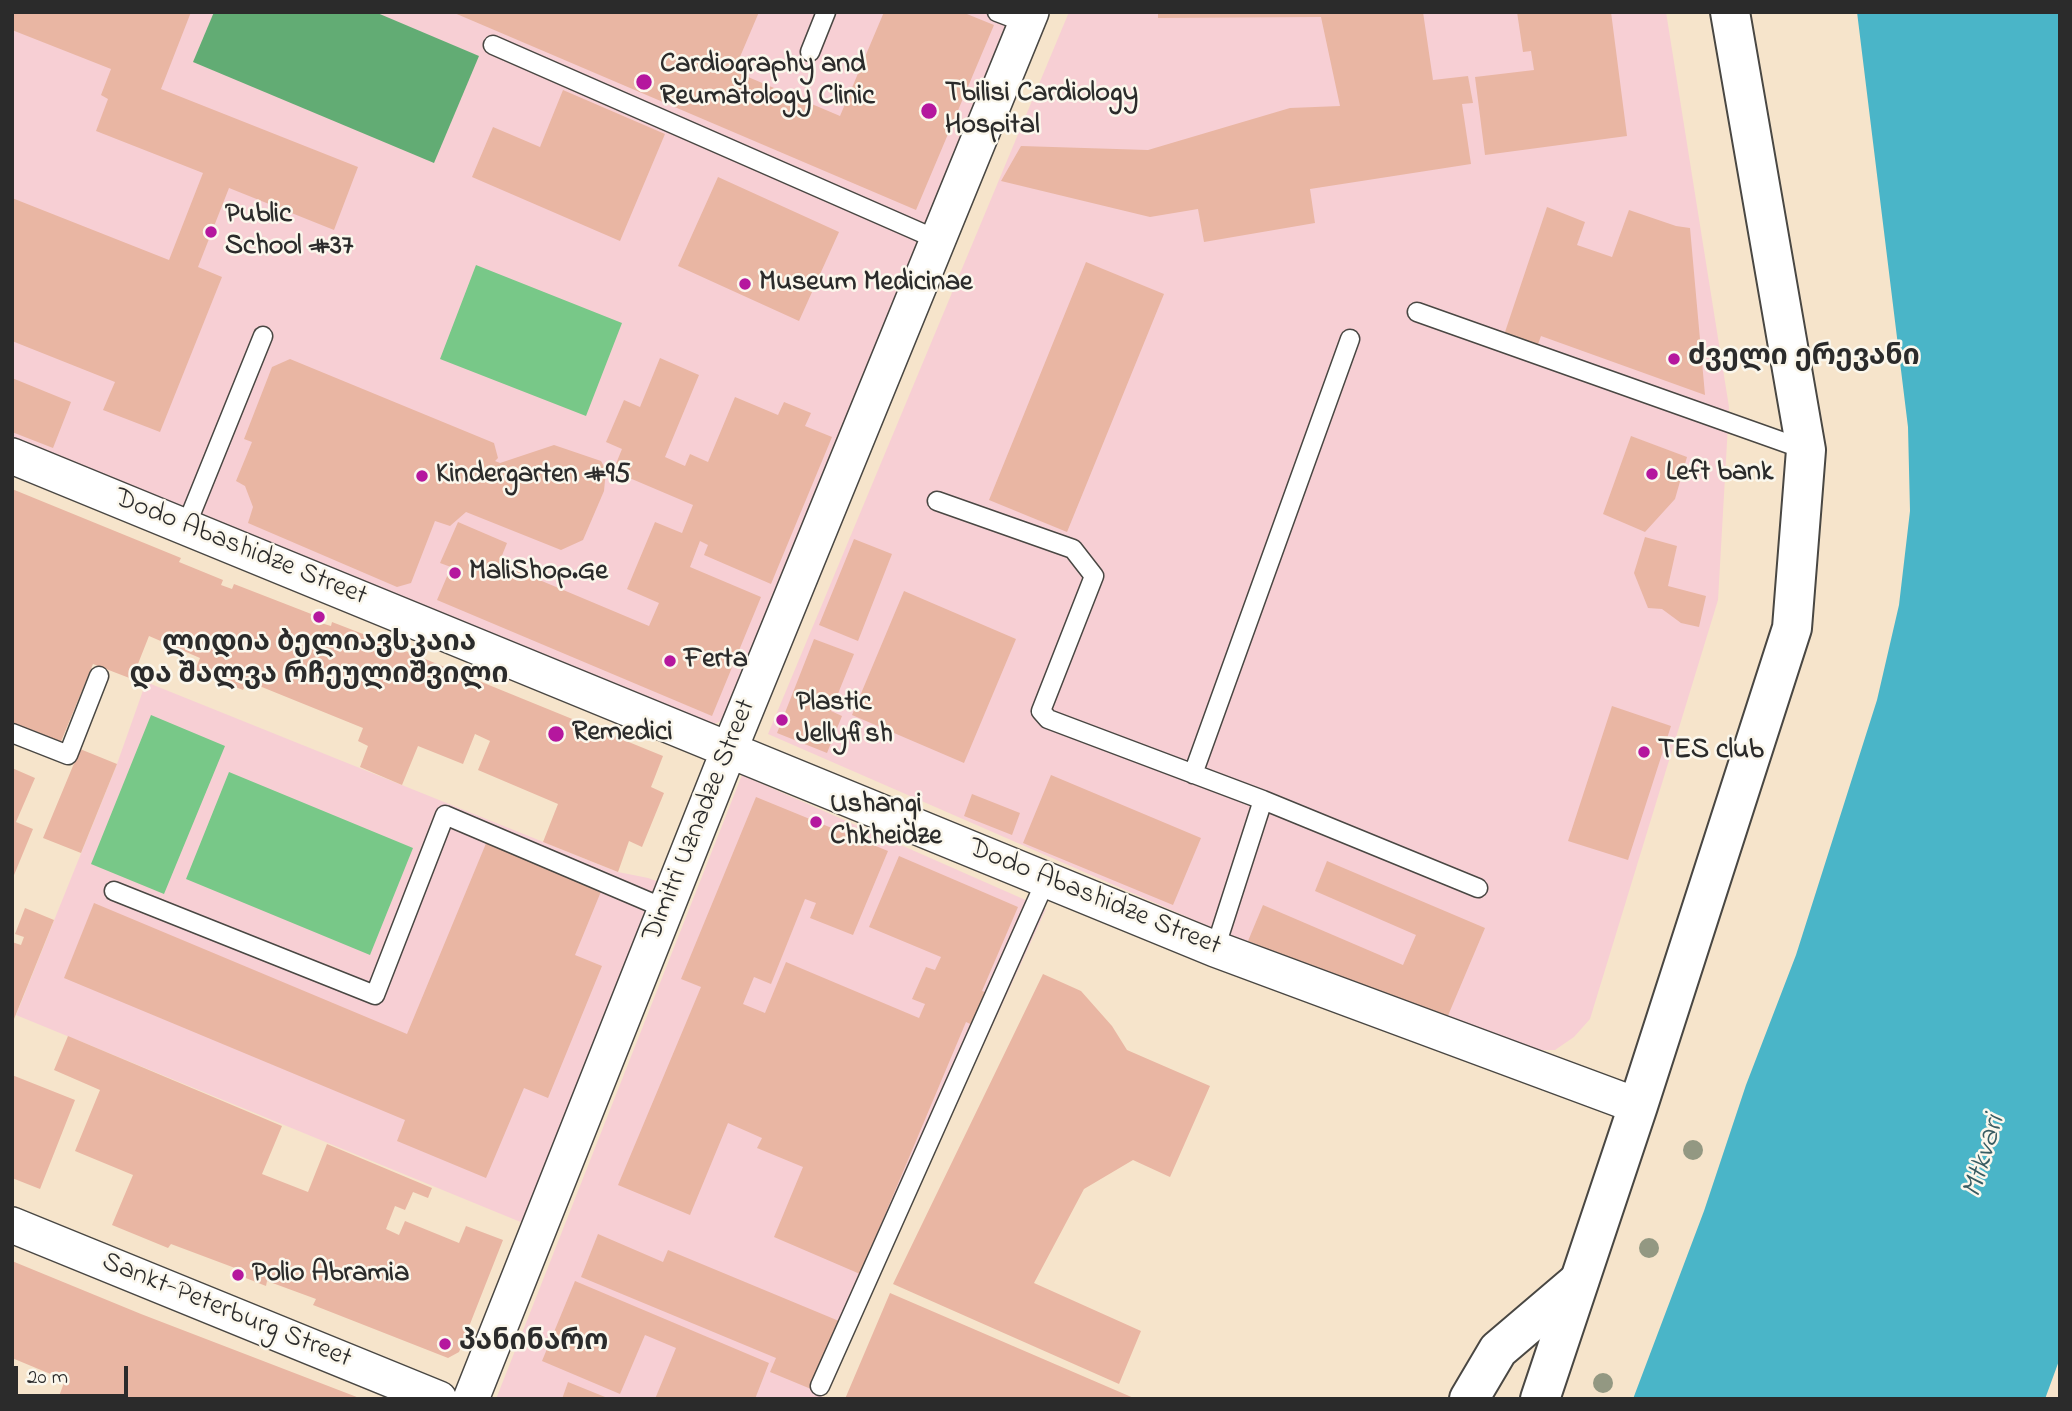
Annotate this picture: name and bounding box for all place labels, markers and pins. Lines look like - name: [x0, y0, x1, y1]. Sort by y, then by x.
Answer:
- place label: Cardiography and Reumatology Clinic: [660, 49, 875, 115]
- marker: Cardiography and Reumatology Clinic: [634, 72, 654, 92]
- place label: Tbilisi Cardiology Hospital: [945, 78, 1138, 144]
- marker: Tbilisi Cardiology Hospital: [919, 101, 939, 121]
- place label: Public School #37: [225, 199, 353, 265]
- marker: Public School #37: [203, 224, 219, 240]
- place label: Museum Medicinae: [759, 267, 973, 301]
- marker: Museum Medicinae: [737, 276, 753, 292]
- place label: ძველი ერევანი: [1688, 342, 1920, 376]
- marker: ძველი ერევანი: [1666, 351, 1682, 367]
- place label: Left bank: [1666, 457, 1773, 491]
- place label: Kindergarten #95: [436, 459, 631, 493]
- marker: Left bank: [1644, 466, 1660, 482]
- marker: Kindergarten #95: [414, 468, 430, 484]
- place label: MaliShop.Ge: [469, 556, 608, 590]
- marker: MaliShop.Ge: [447, 565, 463, 581]
- marker: ლიდია ბელიავსკაია და შალვა რჩეულიშვილი: [311, 609, 327, 625]
- place label: ლიდია ბელიავსკაია და შალვა რჩეულიშვილი: [130, 628, 508, 694]
- place label: Ferta: [684, 644, 748, 678]
- marker: Ferta: [662, 653, 678, 669]
- place label: Plastic Jellyfish: [796, 687, 893, 753]
- marker: Plastic Jellyfish: [774, 712, 790, 728]
- place label: Remedici: [572, 717, 673, 751]
- marker: Remedici: [546, 724, 566, 744]
- place label: TES club: [1658, 735, 1764, 769]
- marker: TES club: [1636, 744, 1652, 760]
- place label: Ushangi Chkheidze: [830, 789, 942, 855]
- marker: Ushangi Chkheidze: [808, 814, 824, 830]
- place label: Polio Abramia: [252, 1258, 409, 1292]
- marker: Polio Abramia: [230, 1267, 246, 1283]
- place label: პანინარო: [459, 1327, 608, 1361]
- marker: პანინარო: [437, 1336, 453, 1352]

